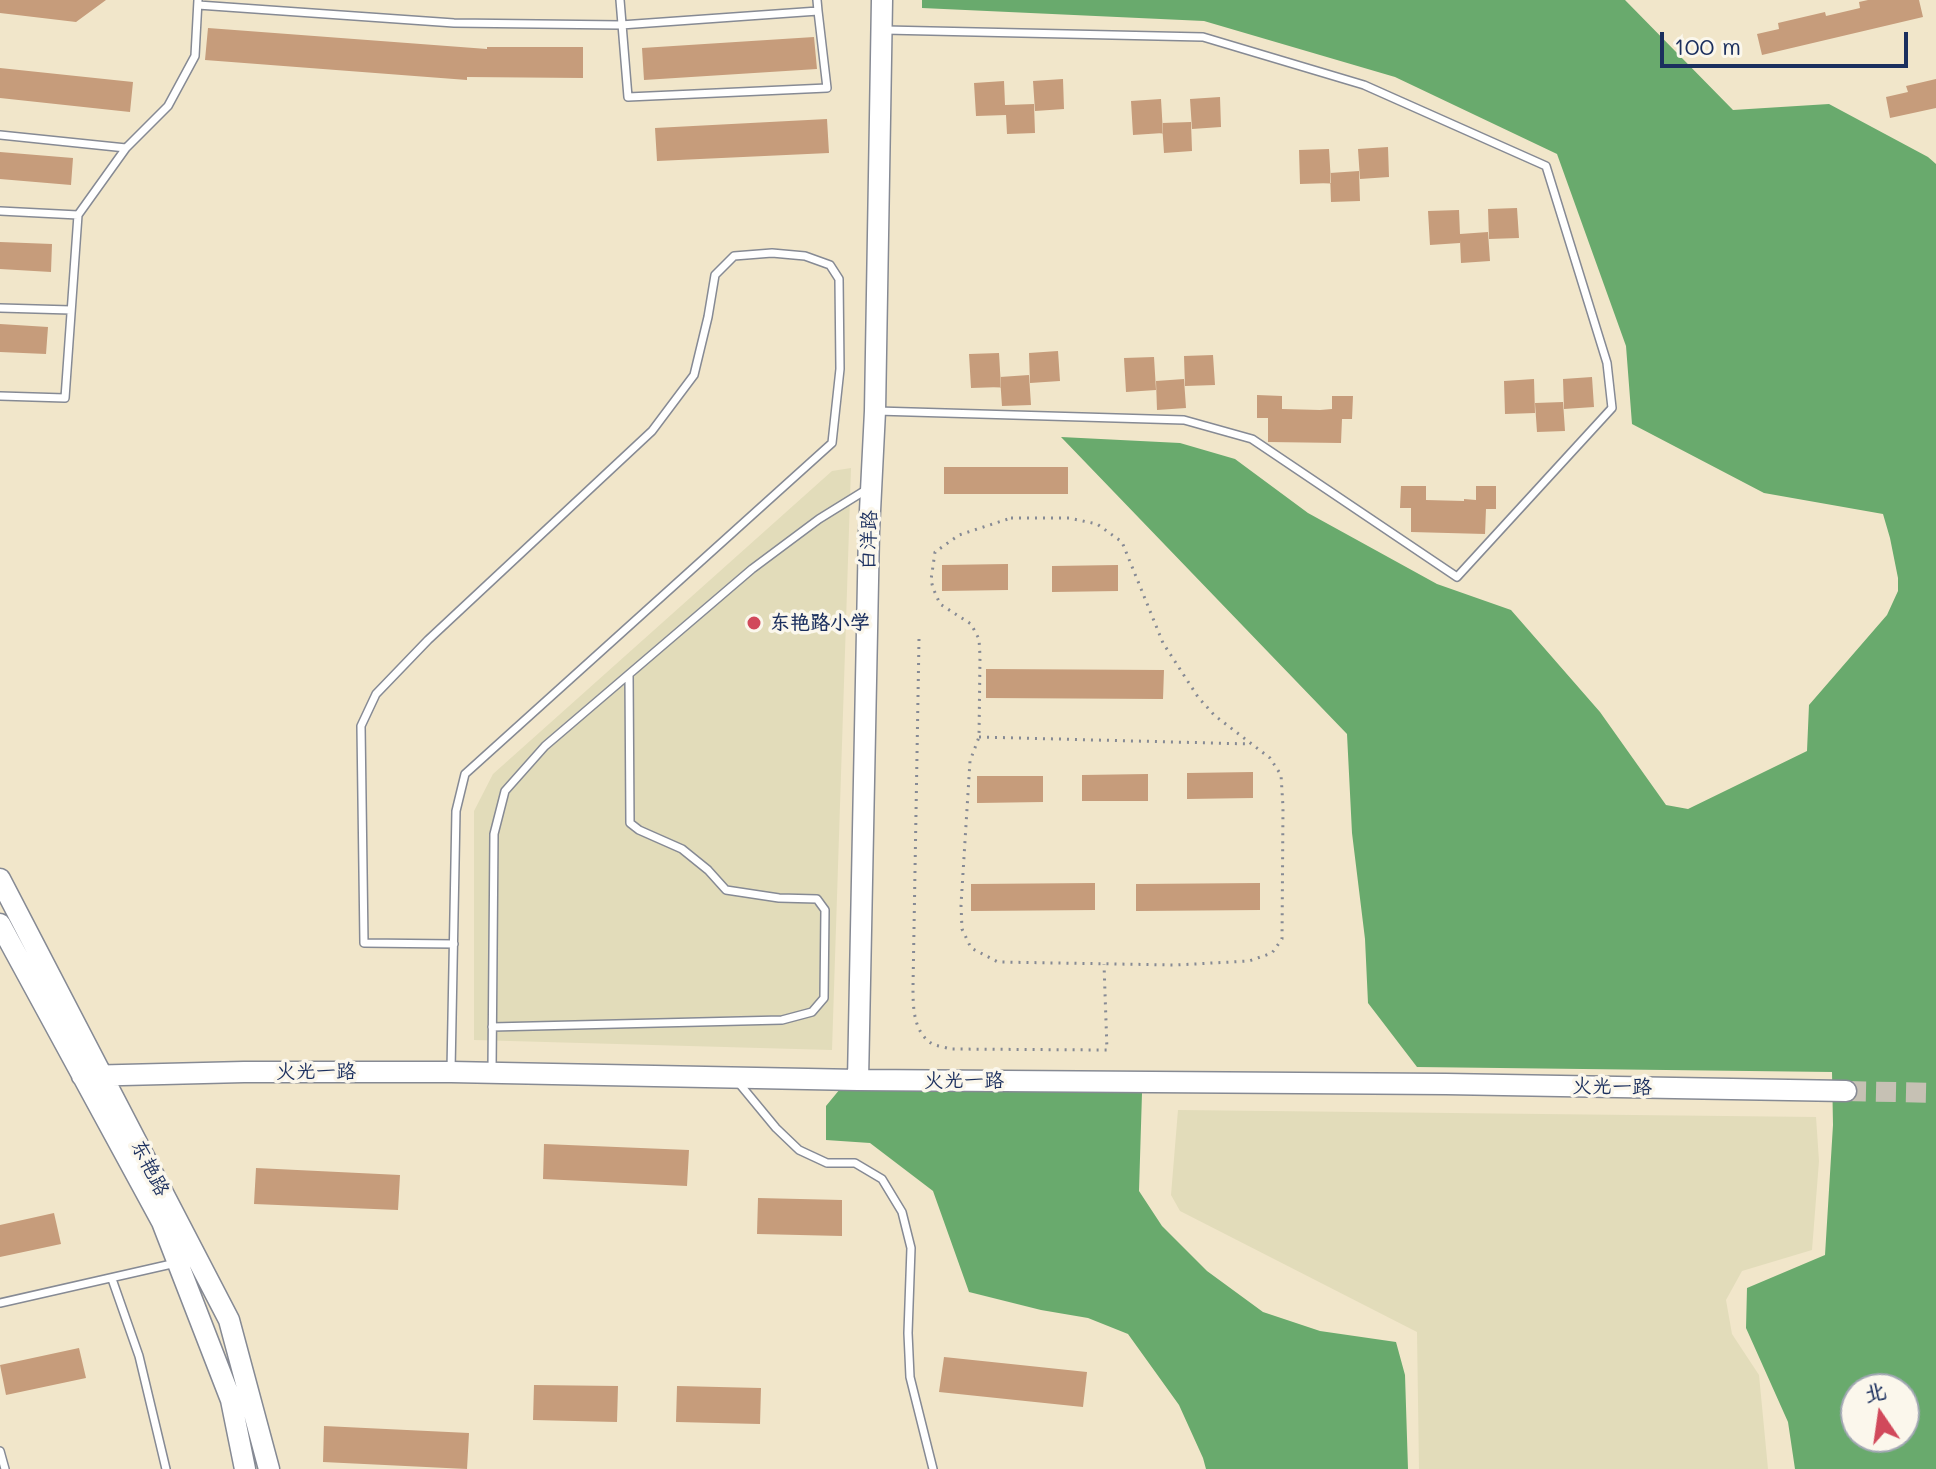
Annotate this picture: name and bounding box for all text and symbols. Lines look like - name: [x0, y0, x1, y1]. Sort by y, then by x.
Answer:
- scale bar: [1664, 16, 1912, 66]
- text: 100 m: [1674, 30, 1741, 61]
- street label: 白洋路: [856, 510, 882, 570]
- place label: 东艳路小学: [770, 611, 870, 635]
- marker: 东艳路小学: [745, 614, 763, 632]
- street label: 火光一路: [276, 1060, 356, 1084]
- street label: 火光一路: [924, 1069, 1004, 1093]
- street label: 火光一路: [1572, 1074, 1652, 1100]
- street label: 东艳路: [126, 1136, 174, 1200]
- north arrow: [1840, 1373, 1920, 1453]
- text: 北: [1861, 1374, 1889, 1408]

